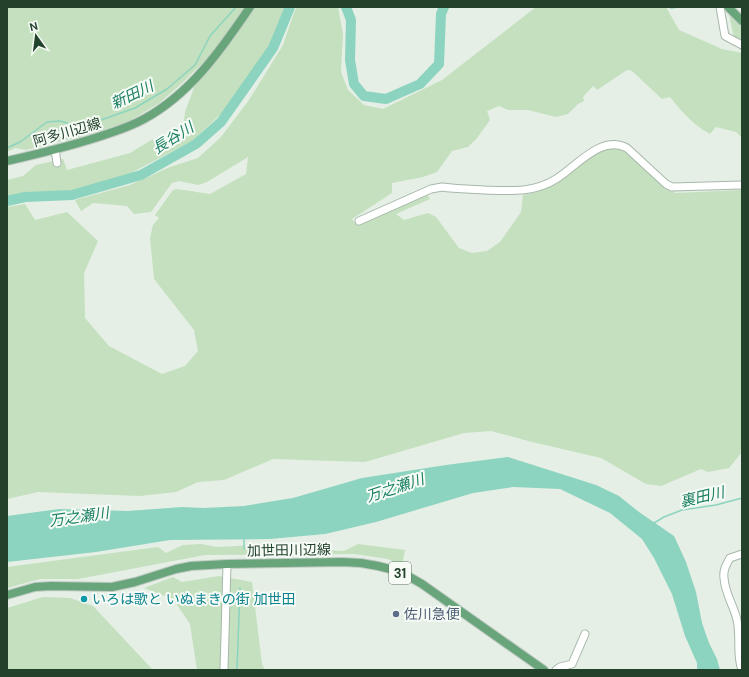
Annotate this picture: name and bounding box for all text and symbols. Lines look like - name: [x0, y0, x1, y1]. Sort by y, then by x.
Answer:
- north arrow: [16, 16, 56, 56]
- text: N: [28, 19, 39, 34]
- water label: 新田川: [107, 75, 158, 114]
- street label: 阿多川辺線: [31, 114, 103, 150]
- water label: 長谷川: [149, 117, 199, 158]
- water label: 万之瀬川: [363, 469, 429, 507]
- water label: 裏田川: [678, 482, 728, 512]
- water label: 万之瀬川: [48, 503, 112, 531]
- street label: 加世田川辺線: [247, 540, 331, 560]
- road number: 31: [389, 562, 411, 584]
- place label: いろは歌と いぬまきの街 加世田: [92, 590, 295, 608]
- marker: いろは歌と いぬまきの街 加世田: [79, 594, 89, 604]
- place label: 佐川急便: [404, 605, 460, 623]
- marker: 佐川急便: [391, 609, 401, 619]

